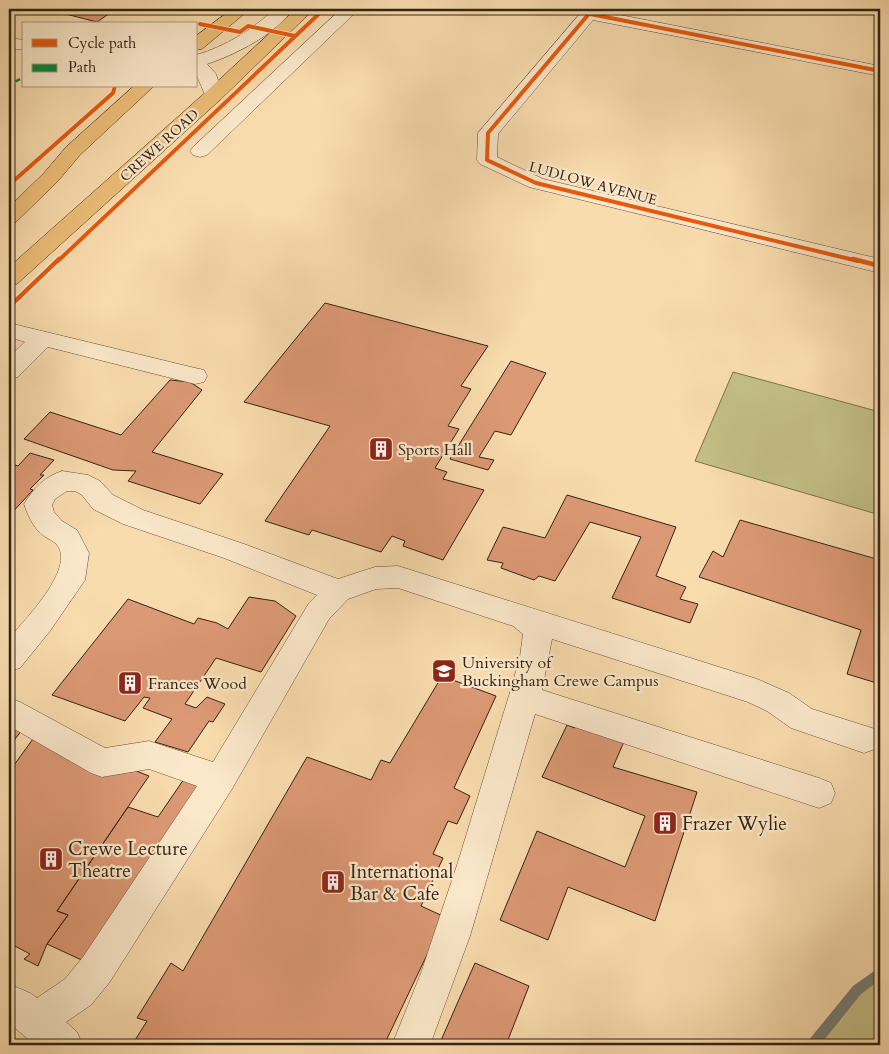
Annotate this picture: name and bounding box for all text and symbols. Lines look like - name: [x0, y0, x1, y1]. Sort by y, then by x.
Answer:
- legend: [22, 22, 198, 88]
- text: Cycle path: [68, 33, 137, 53]
- text: Path: [68, 57, 97, 77]
- street label: CREWE ROAD: [116, 105, 203, 186]
- street label: LUDLOW AVENUE: [527, 157, 659, 210]
- building icon: Sports Hall: [368, 436, 394, 462]
- place label: Sports Hall: [398, 439, 472, 461]
- place label: University of Buckingham Crewe Campus: [462, 652, 659, 692]
- school or university icon: University of Buckingham Crewe Campus: [431, 658, 457, 684]
- building icon: Frances Wood: [117, 670, 143, 696]
- place label: Frances Wood: [148, 673, 247, 695]
- building icon: Frazer Wylie: [652, 810, 678, 836]
- place label: Frazer Wylie: [682, 811, 787, 837]
- place label: Crewe Lecture Theatre: [68, 836, 188, 884]
- building icon: Crewe Lecture Theatre: [38, 846, 64, 872]
- place label: International Bar & Cafe: [350, 859, 453, 907]
- building icon: International Bar & Cafe: [320, 869, 346, 895]

